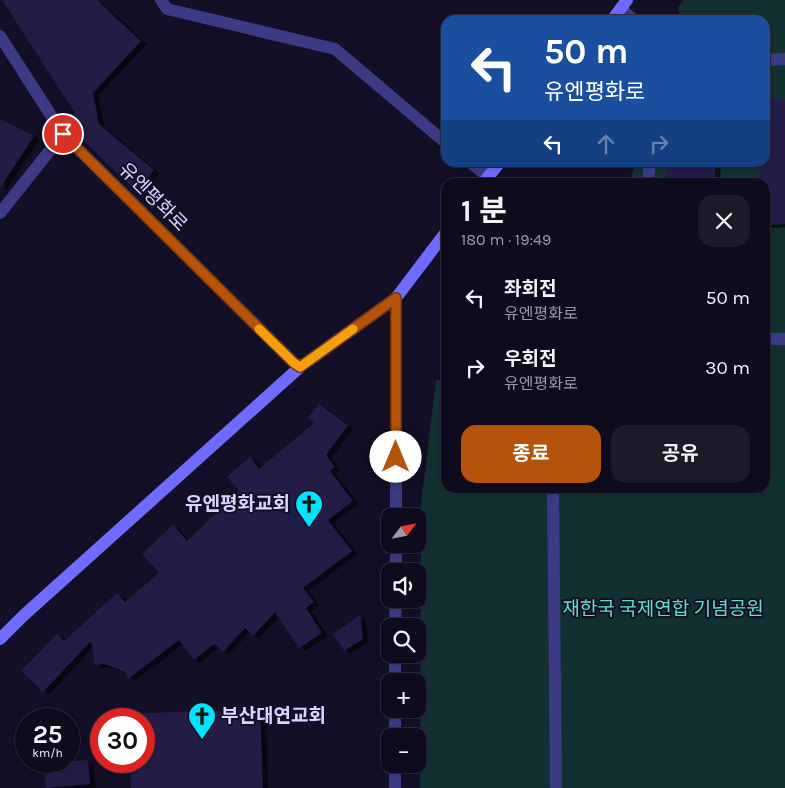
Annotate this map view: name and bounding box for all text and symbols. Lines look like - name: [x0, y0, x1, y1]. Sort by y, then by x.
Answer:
- text: 50 m: [544, 31, 629, 72]
- icon: left: [461, 35, 526, 100]
- text: 유엔평화로: [544, 79, 645, 105]
- pin: [42, 113, 84, 155]
- icon: arrive: [49, 120, 77, 148]
- icon: left: [539, 130, 567, 158]
- icon: ahead: [592, 130, 620, 158]
- icon: right: [645, 130, 673, 158]
- street label: 유엔평화로: [114, 158, 192, 236]
- text: 1 분: [461, 193, 507, 229]
- button: close: [698, 195, 750, 247]
- text: 180 m · 19:49: [461, 230, 551, 249]
- text: 좌회전: [504, 278, 556, 300]
- icon: left: [461, 284, 489, 312]
- text: 50 m: [706, 287, 750, 309]
- text: 유엔평화로: [504, 304, 578, 323]
- text: 우회전: [504, 348, 556, 370]
- icon: right: [461, 354, 489, 382]
- text: 30 m: [705, 357, 750, 379]
- text: 유엔평화로: [504, 374, 578, 393]
- button: 종료: [461, 425, 601, 483]
- button: 공유: [611, 425, 750, 483]
- position arrow: [369, 430, 421, 482]
- church icon: 유엔평화교회: [294, 489, 324, 528]
- place label: 유엔평화교회: [185, 493, 290, 515]
- north arrow: [381, 508, 426, 552]
- map controls: [381, 508, 426, 773]
- button: sound: [381, 563, 426, 608]
- park label: 재한국 국제연합 기념공원: [562, 598, 764, 620]
- button: search: [381, 618, 426, 663]
- button: +: [381, 673, 426, 718]
- church icon: 부산대연교회: [187, 701, 217, 740]
- place label: 부산대연교회: [221, 705, 326, 727]
- speed limit sign: 30: [90, 708, 155, 773]
- text: 25: [33, 720, 62, 749]
- button: −: [381, 728, 426, 773]
- text: km/h: [32, 746, 63, 760]

